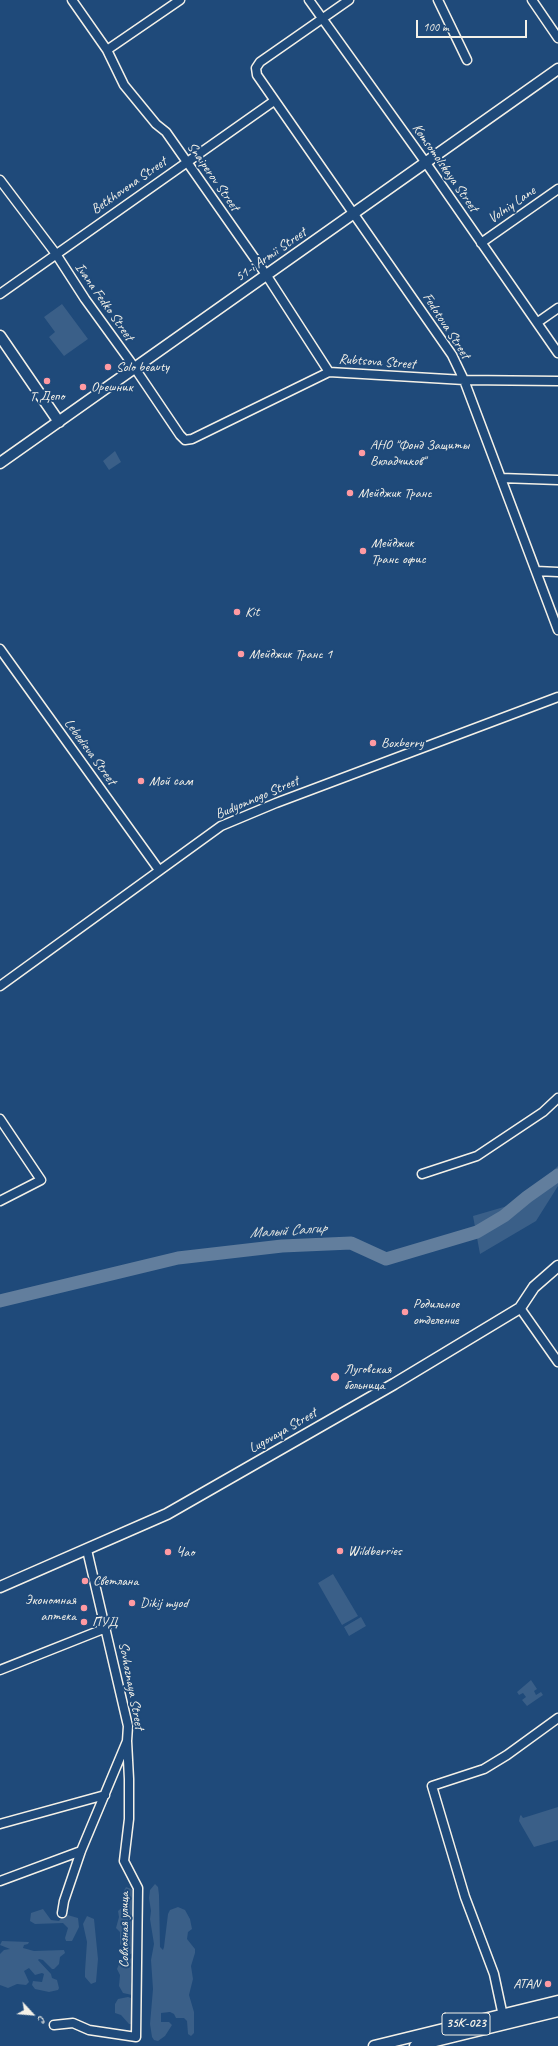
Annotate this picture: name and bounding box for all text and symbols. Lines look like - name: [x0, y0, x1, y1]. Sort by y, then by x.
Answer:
- scale bar: [418, 12, 529, 38]
- text: 100 m: [423, 19, 449, 35]
- street label: Komsomolskaya Street: [408, 121, 482, 215]
- street label: Snaiperov Street: [183, 139, 243, 215]
- street label: Betkhovena Street: [88, 154, 170, 218]
- street label: Volniy Lane: [485, 183, 539, 227]
- street label: 51-i Armii Street: [232, 224, 310, 286]
- street label: Ivana Fedko Street: [71, 260, 137, 344]
- street label: Fedotova Street: [418, 290, 474, 362]
- street label: Rubtsova Street: [338, 351, 416, 373]
- place label: Solo beauty: [116, 359, 169, 375]
- marker: Solo beauty: [103, 362, 113, 372]
- marker: Т Депо: [42, 376, 52, 386]
- place label: Орешник: [91, 379, 133, 395]
- marker: Орешник: [78, 382, 88, 392]
- place label: Т Депо: [30, 388, 64, 404]
- place label: АНО "Фонд Защиты Вкладчиков": [370, 437, 469, 470]
- marker: АНО "Фонд Защиты Вкладчиков": [357, 448, 367, 458]
- place label: Мейджик Транс: [358, 485, 432, 501]
- marker: Мейджик Транс: [345, 488, 355, 498]
- place label: Мейджик Транс офис: [371, 535, 426, 568]
- marker: Мейджик Транс офис: [358, 546, 368, 556]
- place label: Kit: [245, 604, 259, 620]
- marker: Kit: [232, 607, 242, 617]
- place label: Мейджик Транс 1: [249, 646, 332, 662]
- marker: Мейджик Транс 1: [236, 649, 246, 659]
- street label: Lebedieva Street: [60, 716, 120, 788]
- place label: Boxberry: [381, 735, 424, 751]
- marker: Boxberry: [368, 738, 378, 748]
- place label: Мой сам: [149, 773, 192, 789]
- street label: Budyonnogo Street: [213, 773, 301, 823]
- marker: Мой сам: [136, 776, 146, 786]
- water label: Малый Салгир: [249, 1219, 327, 1243]
- place label: Родильное отделение: [413, 1296, 459, 1328]
- marker: Родильное отделение: [400, 1307, 410, 1317]
- place label: Луговская больница: [344, 1361, 391, 1394]
- marker: Луговская больница: [329, 1371, 341, 1383]
- street label: Lugovaya Street: [246, 1405, 320, 1457]
- place label: Wildberries: [348, 1543, 402, 1559]
- place label: Чао: [176, 1544, 194, 1560]
- marker: Wildberries: [335, 1546, 345, 1556]
- marker: Чао: [163, 1547, 173, 1557]
- place label: Светлана: [93, 1573, 138, 1589]
- marker: Светлана: [80, 1576, 90, 1586]
- place label: Экономная аптека: [25, 1592, 76, 1624]
- place label: Dikij myod: [140, 1595, 188, 1611]
- marker: Dikij myod: [127, 1598, 137, 1608]
- marker: Экономная аптека: [79, 1603, 89, 1613]
- place label: ПУД: [92, 1614, 118, 1630]
- marker: ПУД: [79, 1617, 89, 1627]
- street label: Sovhoznaya Street: [114, 1641, 148, 1731]
- street label: Совхозная улица: [116, 1892, 132, 1968]
- place label: ATAN: [513, 1976, 540, 1992]
- marker: ATAN: [543, 1979, 553, 1989]
- north arrow: [12, 1994, 52, 2034]
- road number: 35К-023: [442, 2013, 490, 2035]
- text: С: [35, 2014, 50, 2025]

